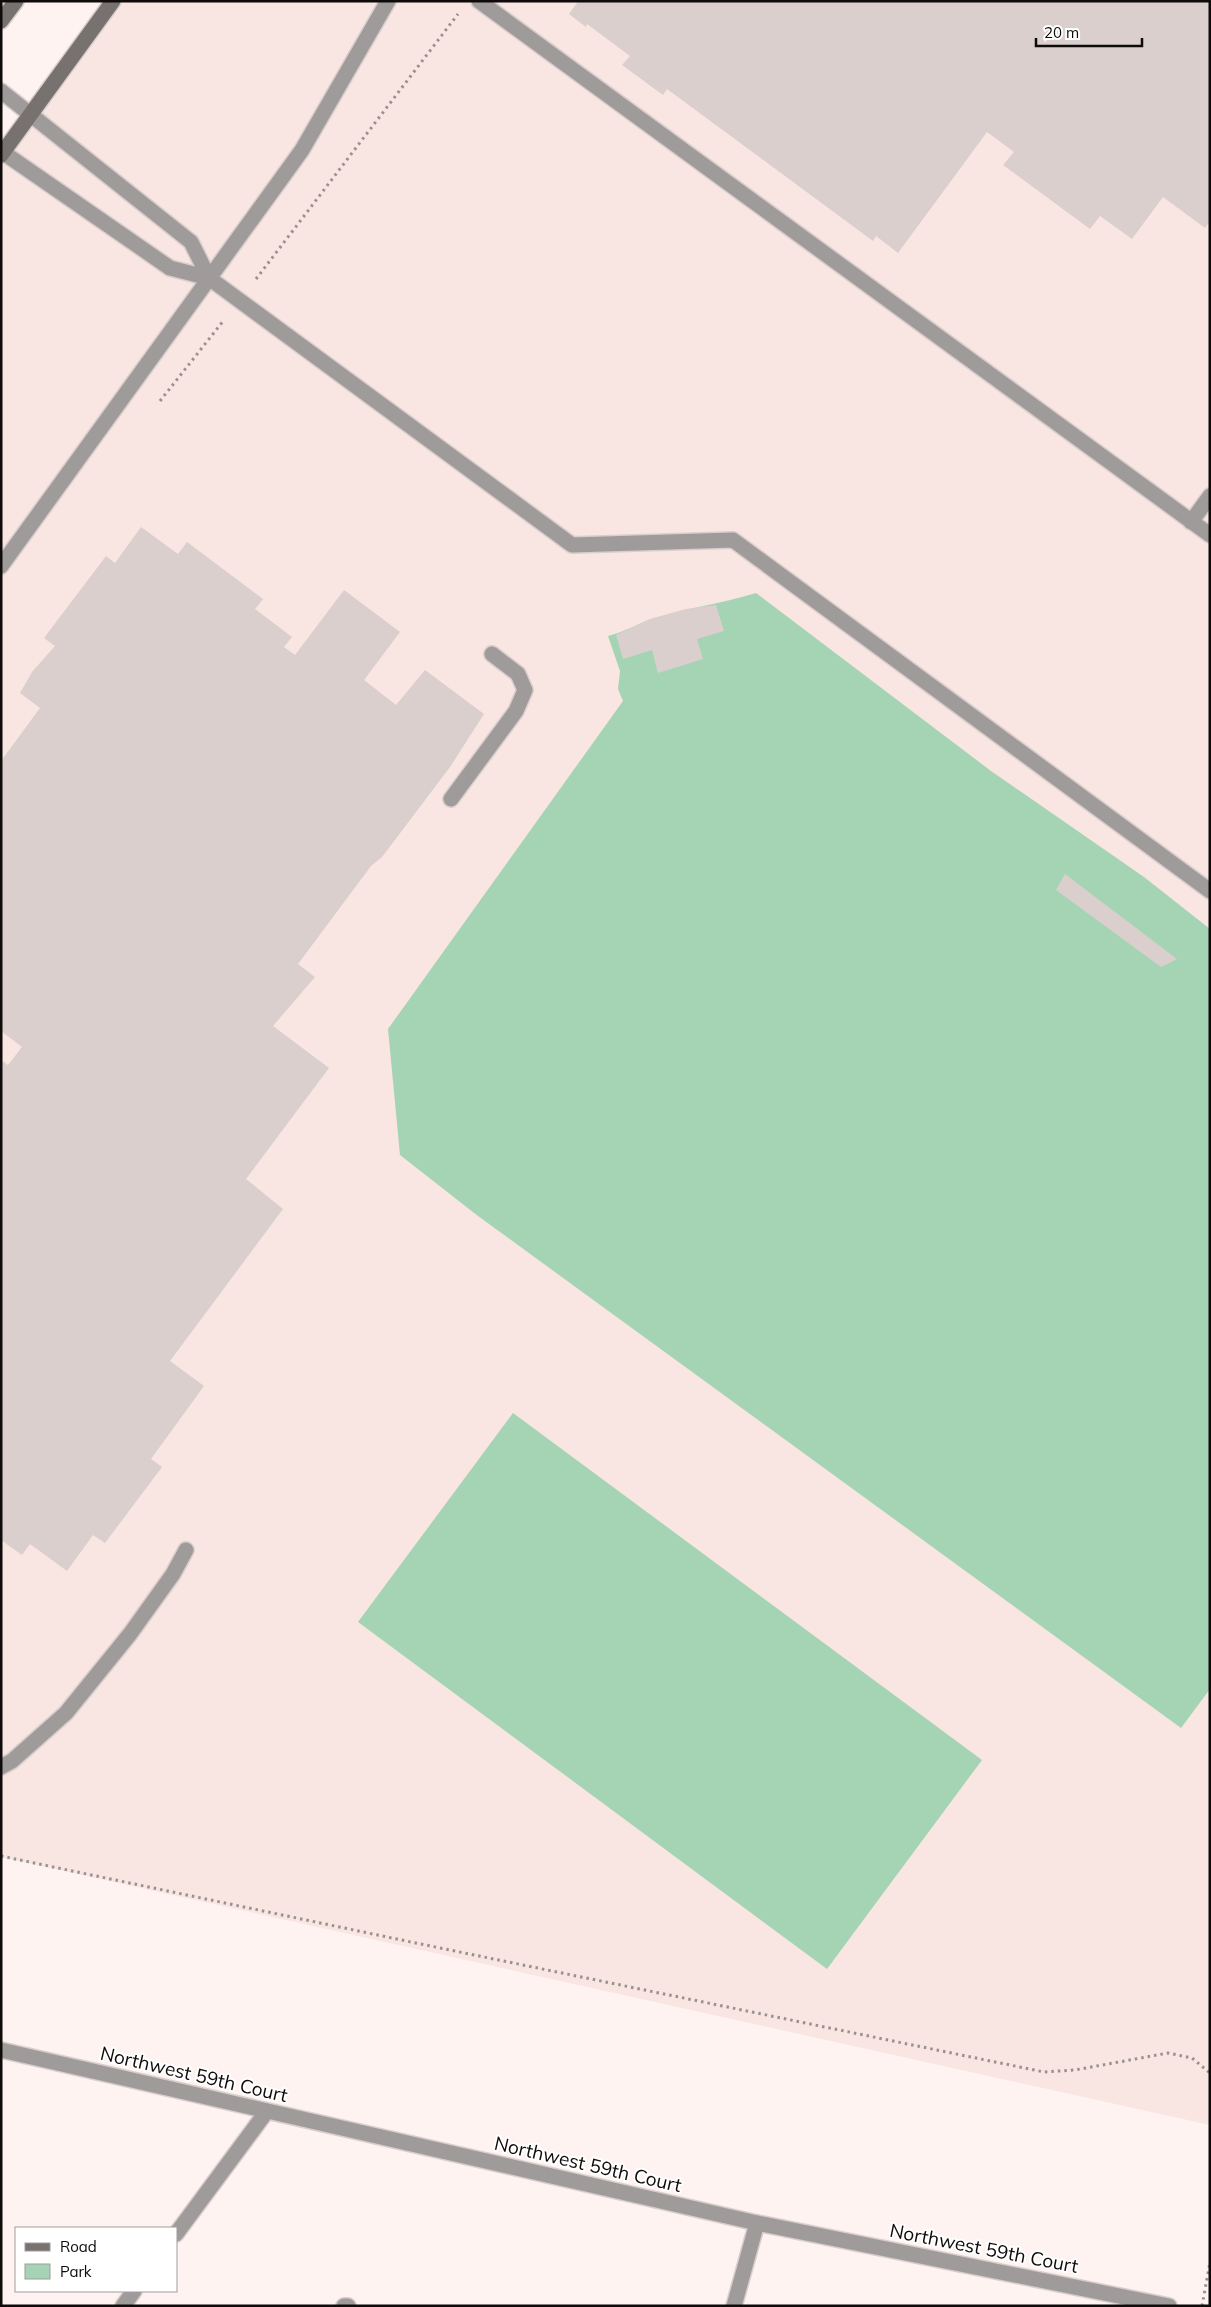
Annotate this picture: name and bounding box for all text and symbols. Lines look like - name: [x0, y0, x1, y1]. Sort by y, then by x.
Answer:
- scale bar: [1036, 15, 1142, 47]
- text: 20 m: [1044, 23, 1079, 42]
- street label: Northwest 59th Court: [98, 2041, 290, 2107]
- street label: Northwest 59th Court: [492, 2131, 684, 2197]
- street label: Northwest 59th Court: [888, 2218, 1081, 2278]
- legend: [15, 2227, 178, 2292]
- text: Road: [60, 2237, 97, 2256]
- text: Park: [60, 2262, 92, 2281]

